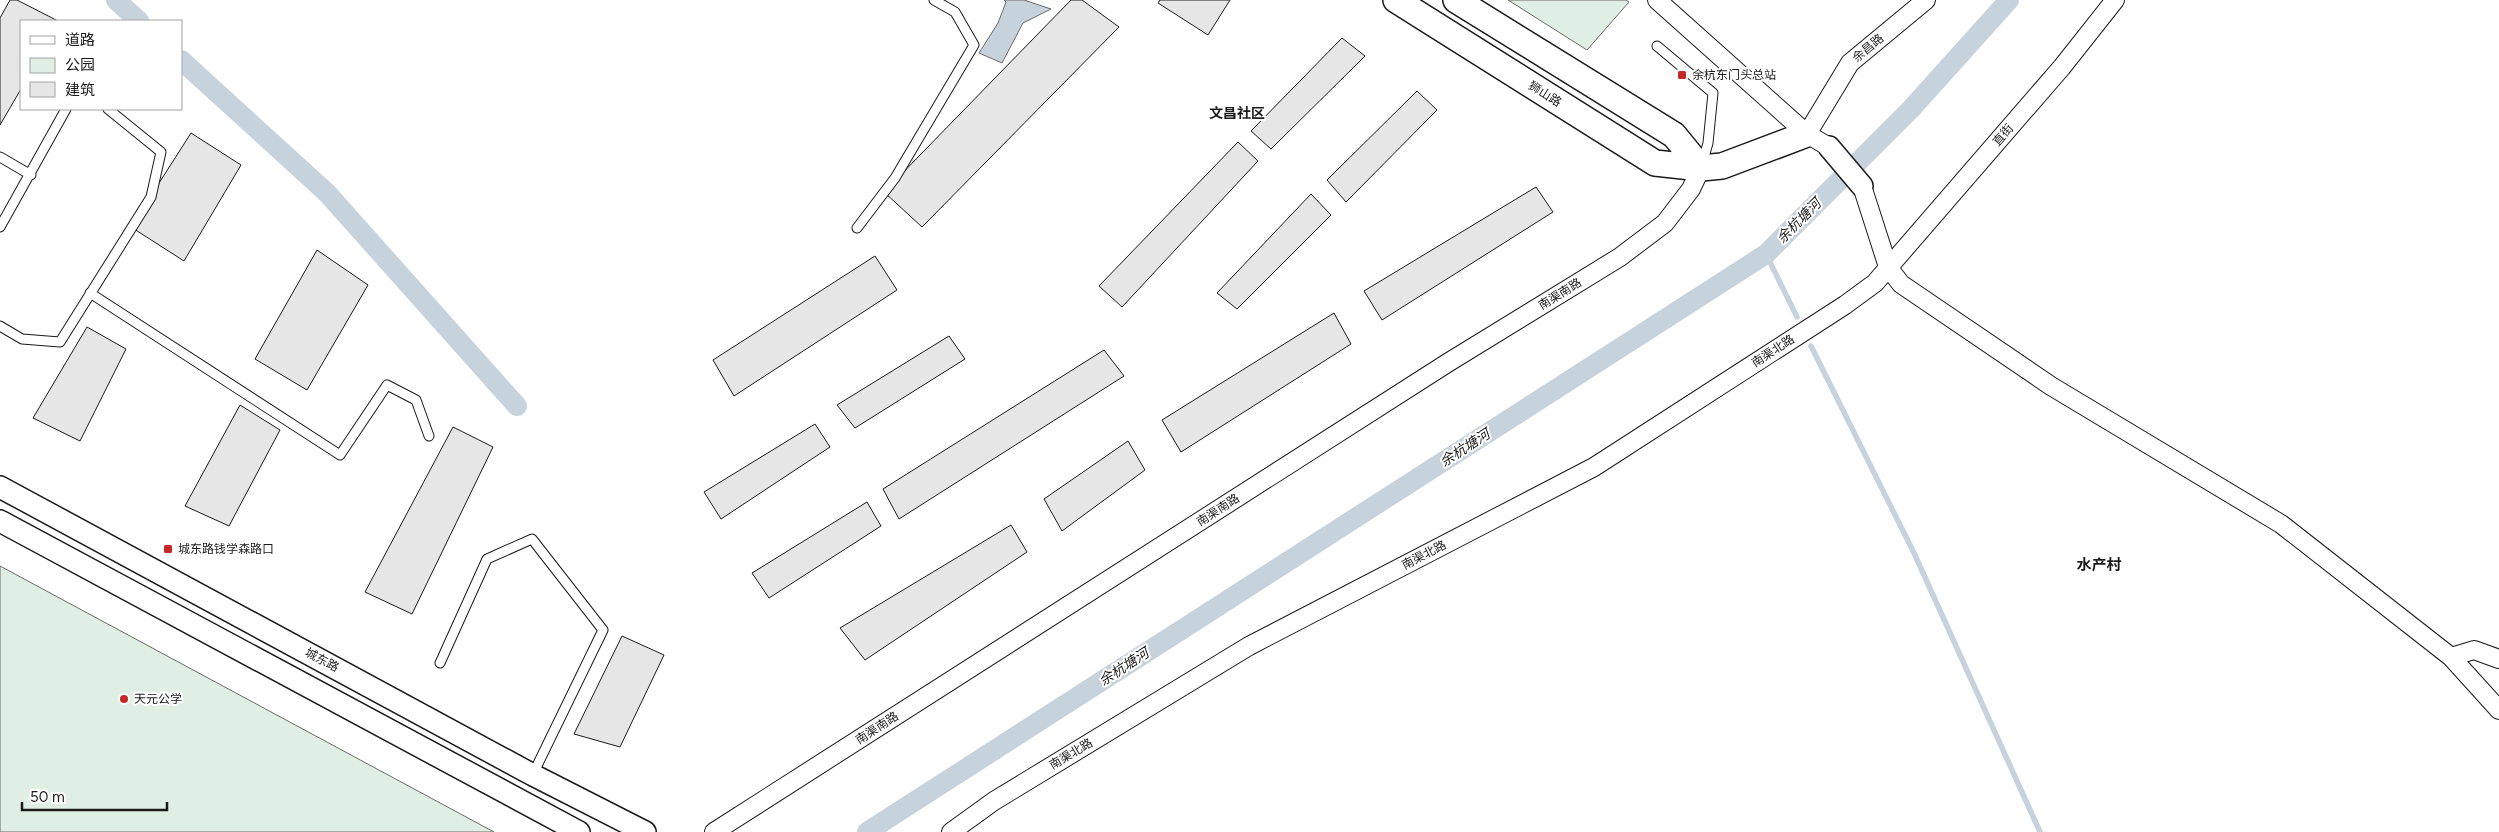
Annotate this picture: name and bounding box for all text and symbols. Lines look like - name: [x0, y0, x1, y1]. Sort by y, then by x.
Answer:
- legend: [20, 20, 182, 110]
- text: 道路: [65, 31, 95, 49]
- street label: 余昌路: [1850, 31, 1886, 65]
- text: 公园: [65, 56, 95, 74]
- place label: 余杭东门头总站: [1692, 68, 1776, 82]
- marker: 余杭东门头总站: [1676, 69, 1688, 81]
- street label: 狮山路: [1526, 79, 1564, 109]
- text: 建筑: [65, 81, 95, 99]
- district label: 文昌社区: [1209, 105, 1265, 122]
- street label: 直街: [1990, 121, 2016, 149]
- water label: 余杭塘河: [1773, 193, 1827, 247]
- street label: 南渠南路: [1536, 275, 1584, 313]
- street label: 南渠北路: [1749, 332, 1797, 370]
- water label: 余杭塘河: [1437, 424, 1496, 470]
- street label: 南渠南路: [1194, 491, 1242, 529]
- street label: 南渠北路: [1399, 538, 1449, 572]
- place label: 城东路钱学森路口: [178, 542, 274, 556]
- marker: 城东路钱学森路口: [162, 543, 174, 555]
- district label: 水产村: [2076, 556, 2122, 574]
- water label: 余杭塘河: [1096, 643, 1155, 689]
- street label: 城东路: [303, 645, 341, 675]
- place label: 天元公学: [134, 692, 182, 706]
- marker: 天元公学: [118, 693, 130, 705]
- street label: 南渠南路: [853, 709, 901, 747]
- street label: 南渠北路: [1047, 736, 1095, 772]
- scale bar: [22, 780, 168, 812]
- text: 50 m: [30, 788, 65, 806]

